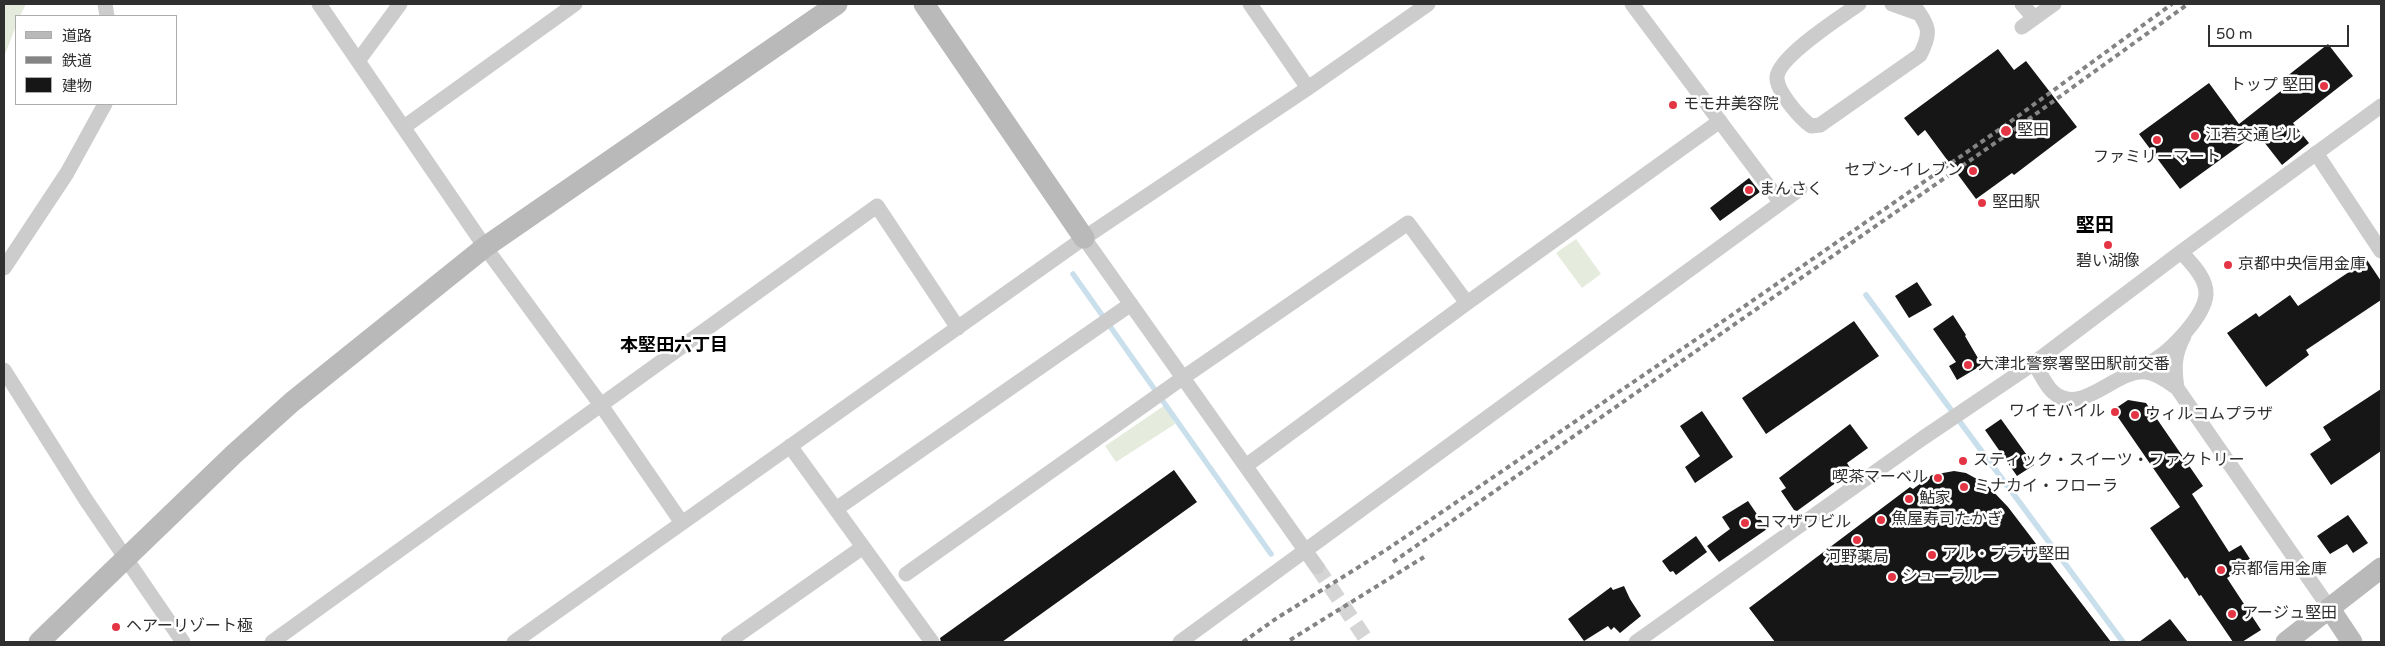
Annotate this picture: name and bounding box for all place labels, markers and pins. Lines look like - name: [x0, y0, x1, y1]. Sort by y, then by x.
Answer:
- place label: トップ 堅田: [2230, 76, 2314, 96]
- marker: トップ 堅田: [2318, 80, 2330, 92]
- place label: モモ井美容院: [1683, 95, 1779, 115]
- marker: モモ井美容院: [1667, 99, 1679, 111]
- place label: 堅田: [2017, 121, 2049, 141]
- marker: 堅田: [1999, 124, 2013, 138]
- place label: 江若交通ビル: [2205, 126, 2301, 146]
- marker: 江若交通ビル: [2189, 130, 2201, 142]
- marker: ファミリーマート: [2151, 134, 2163, 146]
- place label: ファミリーマート: [2093, 148, 2221, 168]
- place label: セブン-イレブン: [1844, 161, 1963, 181]
- marker: セブン-イレブン: [1967, 165, 1979, 177]
- place label: まんさく: [1759, 180, 1823, 200]
- marker: まんさく: [1743, 184, 1755, 196]
- place label: 堅田駅: [1992, 193, 2040, 213]
- marker: 堅田駅: [1976, 197, 1988, 209]
- marker: 碧い湖像: [2102, 239, 2114, 251]
- place label: 碧い湖像: [2076, 252, 2140, 272]
- place label: 京都中央信用金庫: [2238, 255, 2366, 275]
- marker: 京都中央信用金庫: [2222, 259, 2234, 271]
- place label: 大津北警察署堅田駅前交番: [1978, 355, 2170, 375]
- marker: 大津北警察署堅田駅前交番: [1962, 359, 1974, 371]
- place label: ワイモバイル: [2009, 402, 2105, 422]
- place label: ウィルコムプラザ: [2145, 405, 2273, 425]
- marker: ワイモバイル: [2109, 406, 2121, 418]
- marker: ウィルコムプラザ: [2129, 409, 2141, 421]
- place label: スティック・スイーツ・ファクトリー: [1973, 451, 2245, 471]
- marker: スティック・スイーツ・ファクトリー: [1957, 455, 1969, 467]
- place label: 喫茶マーベル: [1832, 468, 1928, 488]
- marker: 喫茶マーベル: [1932, 472, 1944, 484]
- place label: ミナカイ・フローラ: [1974, 477, 2118, 497]
- marker: ミナカイ・フローラ: [1958, 481, 1970, 493]
- place label: 鮎家: [1919, 489, 1951, 509]
- marker: 鮎家: [1903, 493, 1915, 505]
- place label: 魚屋寿司たかぎ: [1891, 510, 2003, 530]
- place label: コマザワビル: [1755, 513, 1851, 533]
- marker: 魚屋寿司たかぎ: [1875, 514, 1887, 526]
- marker: コマザワビル: [1739, 517, 1751, 529]
- marker: 河野薬局: [1851, 534, 1863, 546]
- place label: アル・プラザ堅田: [1942, 545, 2070, 565]
- place label: 河野薬局: [1825, 548, 1889, 568]
- marker: アル・プラザ堅田: [1926, 549, 1938, 561]
- place label: 京都信用金庫: [2231, 560, 2327, 580]
- marker: 京都信用金庫: [2215, 564, 2227, 576]
- place label: シューラルー: [1902, 567, 1998, 587]
- marker: シューラルー: [1886, 571, 1898, 583]
- place label: アージュ堅田: [2242, 604, 2337, 624]
- marker: アージュ堅田: [2226, 608, 2238, 620]
- place label: ヘアーリゾート極: [126, 617, 253, 637]
- marker: ヘアーリゾート極: [110, 621, 122, 633]

